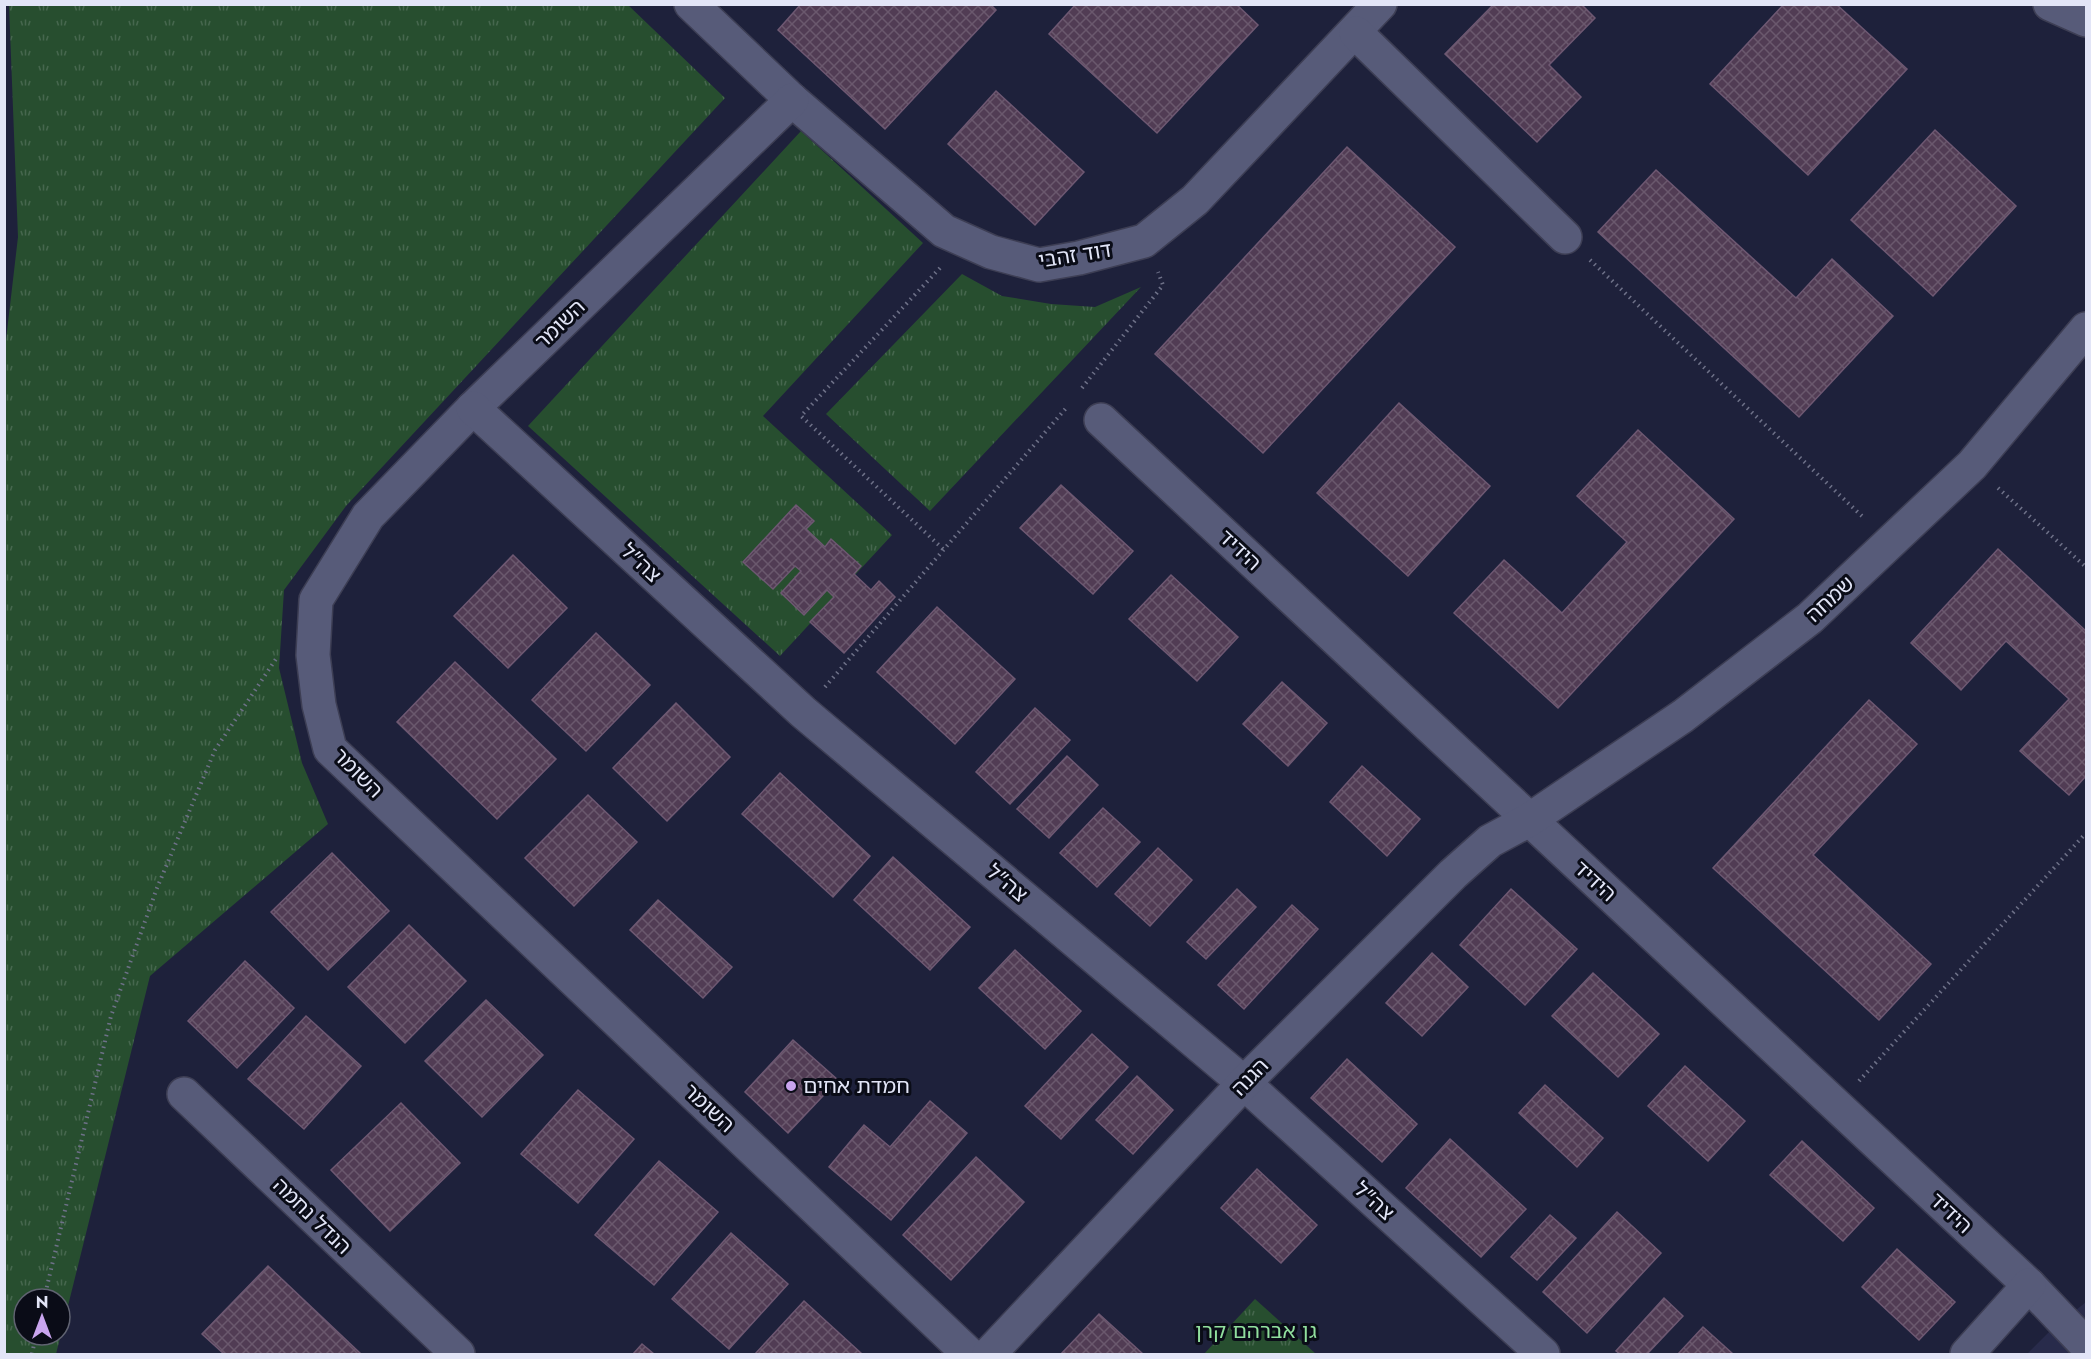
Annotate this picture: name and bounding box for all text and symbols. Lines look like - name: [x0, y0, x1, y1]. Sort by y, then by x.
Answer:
- street label: דוד זהבי: [1036, 234, 1114, 276]
- street label: השומר: [528, 292, 592, 356]
- street label: הידיד: [1212, 523, 1268, 577]
- street label: צה"ל: [614, 536, 668, 590]
- street label: שמחה: [1799, 569, 1861, 629]
- street label: השומר: [326, 741, 390, 805]
- street label: הידיד: [1567, 854, 1623, 908]
- street label: צה"ל: [980, 857, 1034, 909]
- street label: הגנה: [1225, 1051, 1275, 1103]
- place label: חמדת אחים: [803, 1071, 910, 1101]
- street label: השומר: [677, 1077, 741, 1139]
- marker: חמדת אחים: [784, 1079, 798, 1093]
- street label: הנדל נחמה: [266, 1171, 358, 1261]
- street label: צה"ל: [1347, 1175, 1401, 1227]
- street label: הידיד: [1923, 1186, 1979, 1240]
- north arrow: [12, 1287, 72, 1347]
- text: N: [36, 1291, 48, 1314]
- park label: גן אברהם קרן: [1195, 1316, 1317, 1346]

